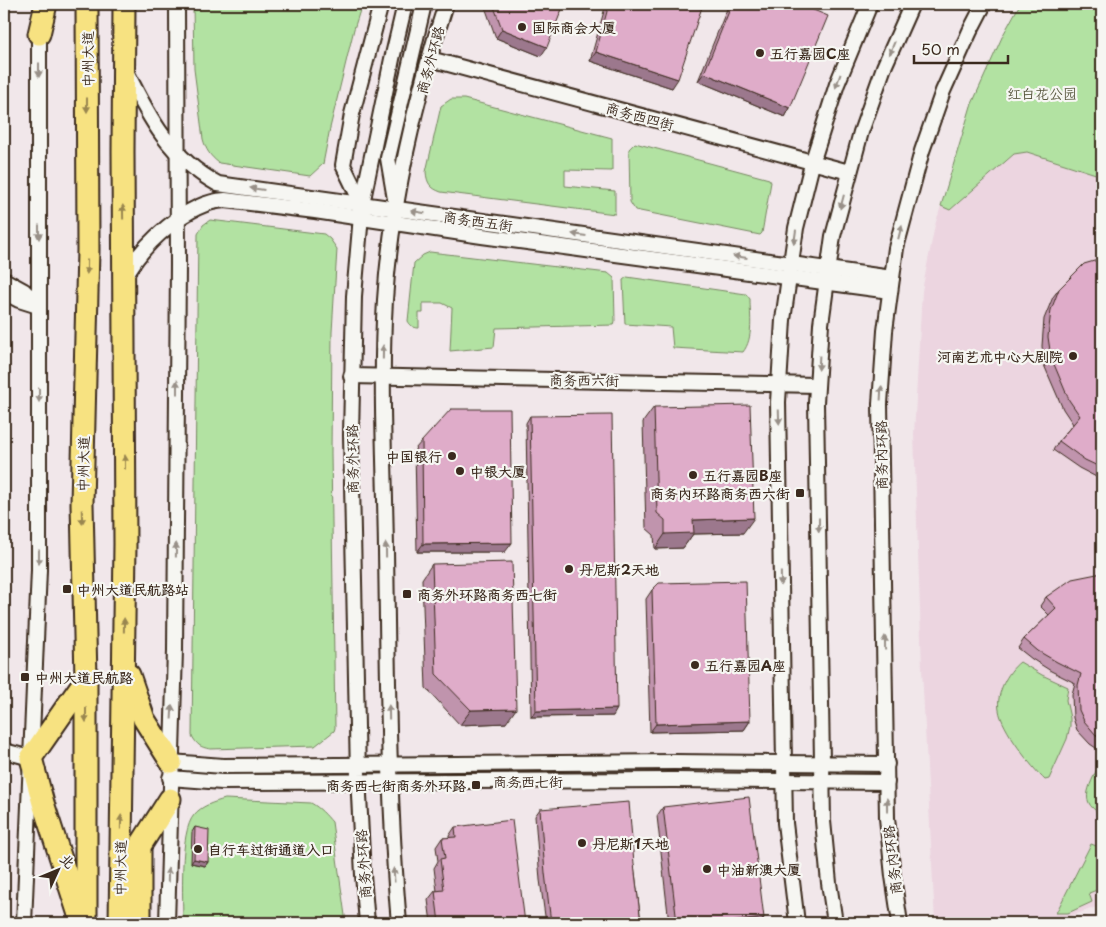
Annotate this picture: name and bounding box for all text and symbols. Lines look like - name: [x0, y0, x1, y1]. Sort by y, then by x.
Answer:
- place label: 国际商会大厦: [532, 17, 616, 38]
- marker: 国际商会大厦: [516, 21, 528, 33]
- street label: 商务外环路: [411, 23, 449, 97]
- street label: 中州大道: [77, 31, 98, 87]
- scale bar: [914, 32, 1007, 64]
- text: 50 m: [921, 37, 960, 60]
- one-way arrow: [888, 41, 896, 55]
- place label: 五行嘉园C座: [770, 43, 851, 64]
- marker: 五行嘉园C座: [754, 47, 766, 59]
- one-way arrow: [35, 62, 43, 78]
- one-way arrow: [834, 74, 842, 89]
- park label: 红白花公园: [1007, 83, 1077, 104]
- one-way arrow: [83, 97, 91, 113]
- street label: 商务西四街: [603, 97, 677, 135]
- one-way arrow: [249, 185, 265, 193]
- one-way arrow: [837, 195, 845, 210]
- one-way arrow: [119, 204, 127, 220]
- street label: 商务西五街: [442, 206, 514, 236]
- one-way arrow: [409, 208, 425, 216]
- one-way arrow: [896, 224, 904, 239]
- one-way arrow: [35, 225, 43, 241]
- one-way arrow: [790, 230, 798, 246]
- one-way arrow: [570, 231, 586, 239]
- one-way arrow: [731, 253, 747, 261]
- one-way arrow: [83, 260, 91, 276]
- one-way arrow: [379, 344, 387, 360]
- place label: 河南艺术中心大剧院: [937, 346, 1063, 367]
- marker: 河南艺术中心大剧院: [1067, 350, 1079, 362]
- one-way arrow: [814, 355, 822, 371]
- street label: 商务西六街: [549, 369, 619, 391]
- one-way arrow: [173, 379, 181, 395]
- one-way arrow: [877, 385, 885, 401]
- one-way arrow: [35, 387, 43, 403]
- one-way arrow: [775, 409, 783, 425]
- street label: 商务内环路: [870, 420, 892, 490]
- street label: 商务外环路: [341, 424, 363, 494]
- street label: 中州大道: [72, 436, 94, 492]
- place label: 中国银行: [386, 446, 442, 467]
- marker: 中国银行: [446, 450, 458, 462]
- one-way arrow: [121, 454, 129, 470]
- place label: 中银大厦: [470, 461, 526, 482]
- marker: 中银大厦: [454, 465, 466, 477]
- place label: 五行嘉园B座: [703, 465, 783, 486]
- marker: 五行嘉园B座: [687, 469, 699, 481]
- place label: 商务内环路商务西六街: [650, 483, 790, 504]
- marker: 商务内环路商务西六街: [794, 487, 806, 499]
- one-way arrow: [78, 510, 86, 526]
- one-way arrow: [815, 518, 823, 534]
- one-way arrow: [172, 541, 180, 557]
- one-way arrow: [382, 542, 390, 558]
- one-way arrow: [35, 550, 43, 566]
- place label: 丹尼斯2天地: [579, 559, 659, 580]
- marker: 丹尼斯2天地: [563, 563, 575, 575]
- one-way arrow: [777, 571, 785, 587]
- place label: 中州大道民航路站: [77, 579, 189, 600]
- marker: 中州大道民航路站: [61, 583, 73, 595]
- place label: 商务外环路商务西七街: [417, 584, 557, 605]
- marker: 商务外环路商务西七街: [401, 588, 413, 600]
- one-way arrow: [120, 616, 128, 632]
- one-way arrow: [881, 635, 889, 651]
- place label: 五行嘉园A座: [705, 655, 786, 676]
- marker: 五行嘉园A座: [689, 659, 701, 671]
- place label: 中州大道民航路: [35, 667, 133, 688]
- marker: 中州大道民航路: [19, 671, 31, 683]
- one-way arrow: [169, 704, 177, 720]
- one-way arrow: [385, 704, 393, 720]
- one-way arrow: [82, 707, 90, 723]
- street label: 商务西七街: [493, 771, 563, 792]
- place label: 商务西七街商务外环路: [326, 775, 466, 796]
- marker: 商务西七街商务外环路: [470, 779, 482, 791]
- one-way arrow: [883, 797, 891, 813]
- one-way arrow: [117, 814, 125, 830]
- street label: 商务内环路: [877, 824, 907, 896]
- street label: 商务外环路: [350, 828, 376, 900]
- place label: 丹尼斯1天地: [592, 833, 669, 854]
- marker: 丹尼斯1天地: [576, 837, 588, 849]
- place label: 自行车过街通道入口: [208, 839, 334, 860]
- street label: 中州大道: [109, 840, 131, 896]
- marker: 自行车过街通道入口: [192, 843, 204, 855]
- north arrow: [32, 844, 82, 894]
- text: 北: [55, 848, 80, 873]
- place label: 中油新澳大厦: [717, 859, 801, 880]
- marker: 中油新澳大厦: [701, 863, 713, 875]
- one-way arrow: [164, 866, 172, 882]
- one-way arrow: [390, 866, 398, 882]

